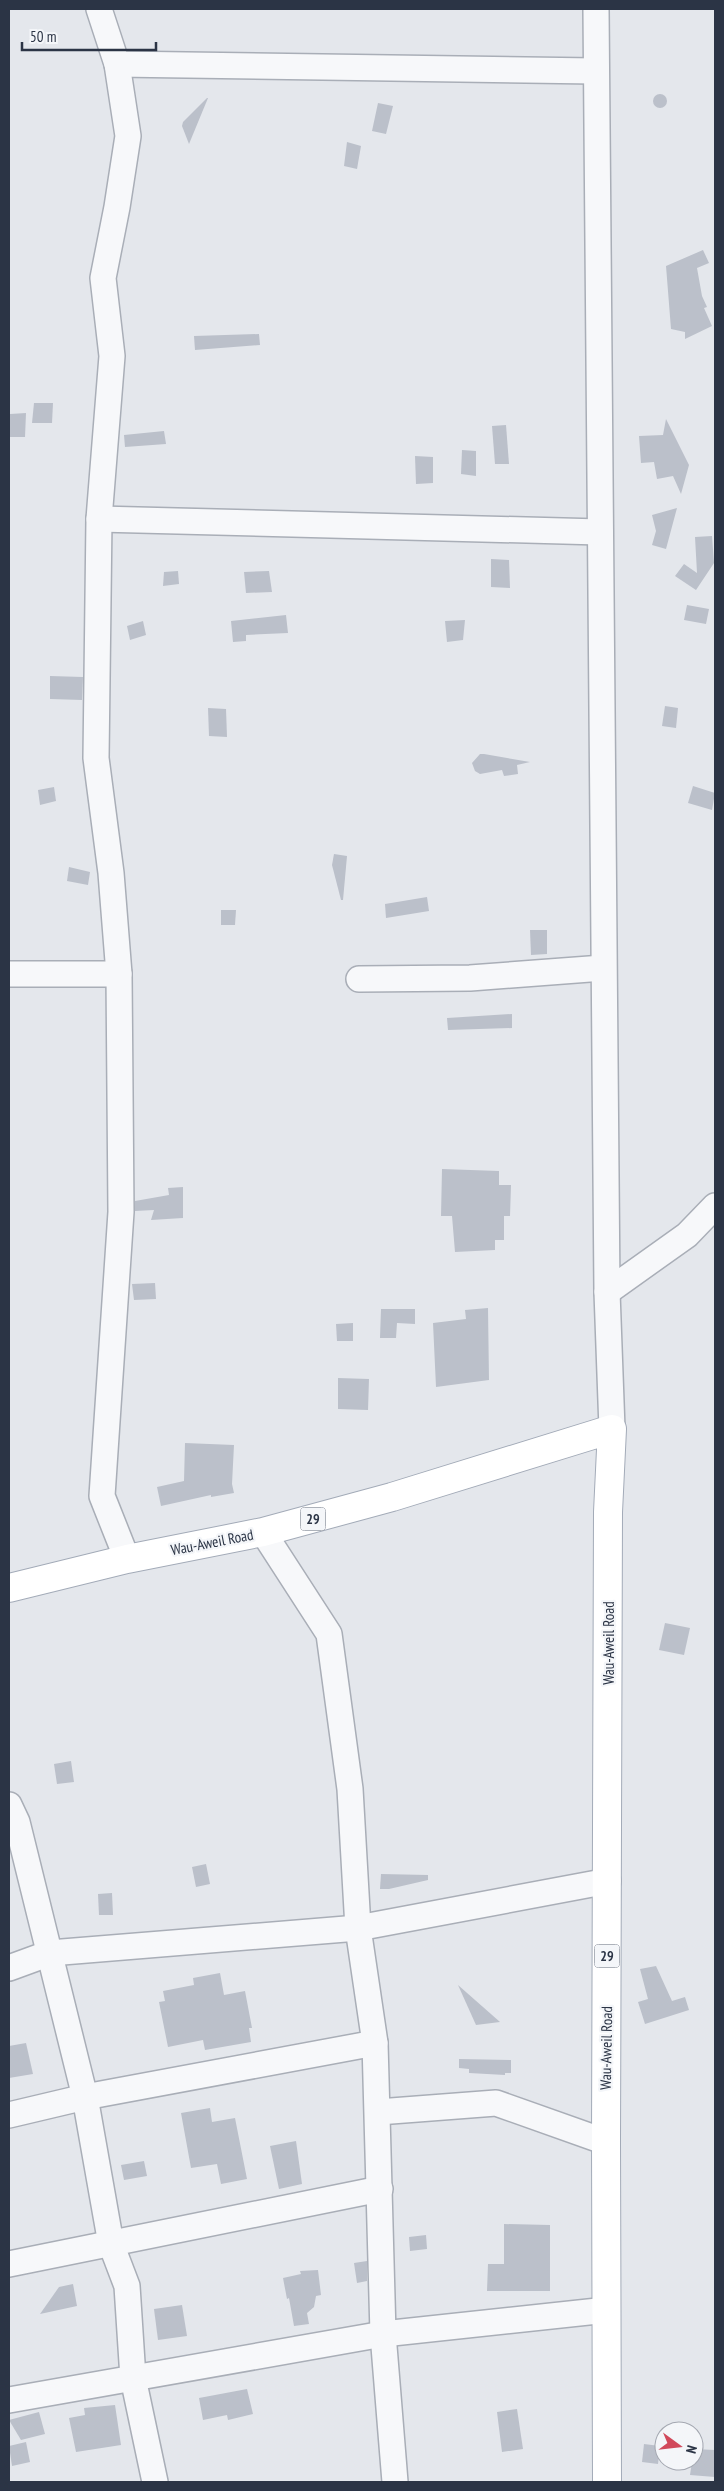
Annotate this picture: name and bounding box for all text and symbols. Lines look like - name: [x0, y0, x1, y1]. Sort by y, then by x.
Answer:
- scale bar: [22, 20, 156, 52]
- text: 50 m: [30, 27, 56, 46]
- road number: 29: [300, 1508, 326, 1530]
- street label: Wau-Aweil Road: [169, 1525, 255, 1559]
- street label: Wau-Aweil Road: [599, 1601, 618, 1685]
- road number: 29: [594, 1944, 620, 1968]
- street label: Wau-Aweil Road: [596, 2006, 616, 2090]
- north arrow: [654, 2421, 704, 2471]
- text: N: [682, 2443, 701, 2455]

